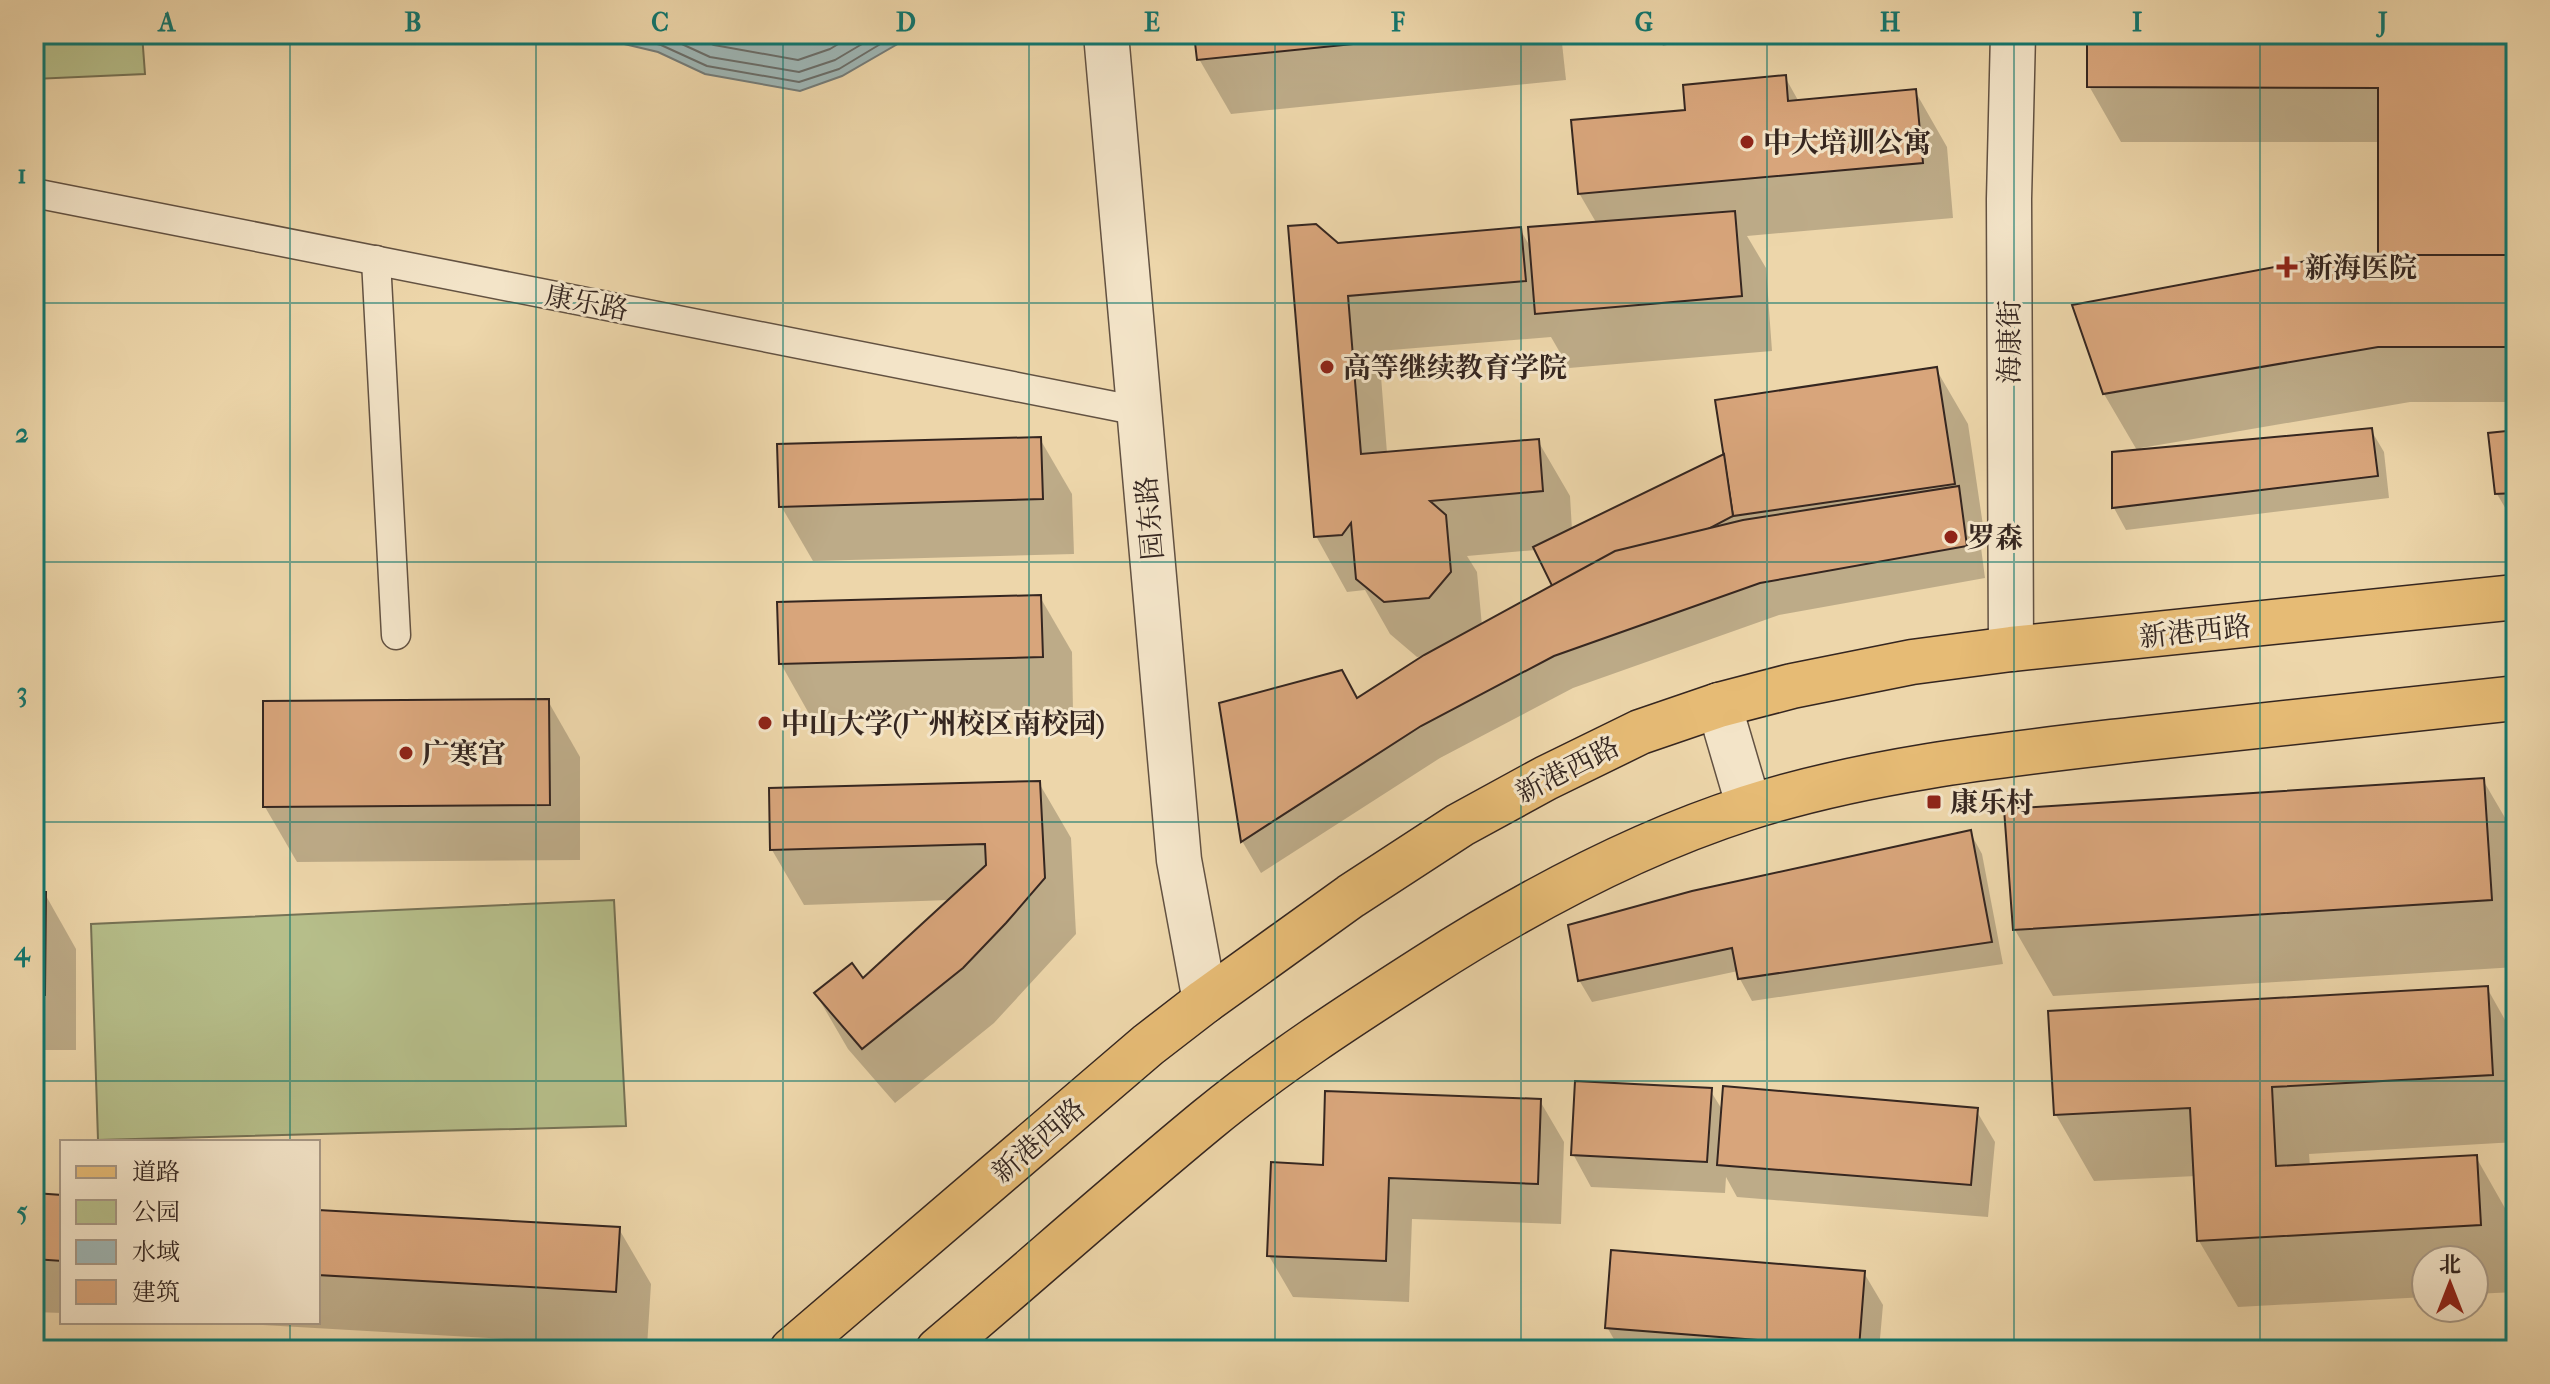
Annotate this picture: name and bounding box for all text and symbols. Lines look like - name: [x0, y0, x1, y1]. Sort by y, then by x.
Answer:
- text: A: [157, 7, 177, 38]
- text: B: [405, 7, 422, 38]
- text: C: [651, 7, 669, 38]
- text: D: [896, 7, 916, 38]
- text: E: [1144, 7, 1160, 38]
- text: F: [1390, 7, 1405, 38]
- text: G: [1635, 7, 1653, 38]
- text: H: [1880, 7, 1901, 38]
- text: I: [2132, 7, 2142, 38]
- text: J: [2375, 7, 2388, 38]
- place label: 中大培训公寓: [1763, 126, 1931, 159]
- marker: 中大培训公寓: [1738, 133, 1756, 151]
- text: 1: [17, 159, 27, 190]
- place label: 新海医院: [2305, 251, 2417, 284]
- marker: 新海医院: [2276, 256, 2298, 278]
- street label: 康乐路: [543, 278, 631, 327]
- street label: 海康街: [1993, 300, 2026, 384]
- place label: 高等继续教育学院: [1343, 351, 1567, 384]
- marker: 高等继续教育学院: [1318, 358, 1336, 376]
- text: 2: [15, 418, 29, 449]
- street label: 园东路: [1129, 475, 1170, 561]
- place label: 罗森: [1967, 521, 2023, 554]
- marker: 罗森: [1942, 528, 1960, 546]
- street label: 新港西路: [2138, 609, 2252, 654]
- text: 3: [17, 677, 27, 708]
- place label: 中山大学(广州校区南校园): [781, 707, 1105, 740]
- marker: 中山大学(广州校区南校园): [756, 714, 774, 732]
- street label: 新港西路: [1510, 729, 1625, 810]
- place label: 广寒宫: [422, 737, 506, 770]
- marker: 广寒宫: [397, 744, 415, 762]
- place label: 康乐村: [1950, 786, 2034, 819]
- marker: 康乐村: [1925, 793, 1943, 811]
- text: 4: [13, 936, 31, 968]
- street label: 新港西路: [985, 1091, 1091, 1190]
- legend: [60, 1140, 320, 1324]
- text: 道路: [132, 1158, 180, 1186]
- text: 5: [16, 1196, 28, 1227]
- text: 公园: [132, 1198, 180, 1226]
- text: 水域: [132, 1238, 180, 1266]
- north arrow: [2410, 1244, 2490, 1324]
- text: 北: [2439, 1252, 2461, 1278]
- text: 建筑: [132, 1278, 180, 1306]

